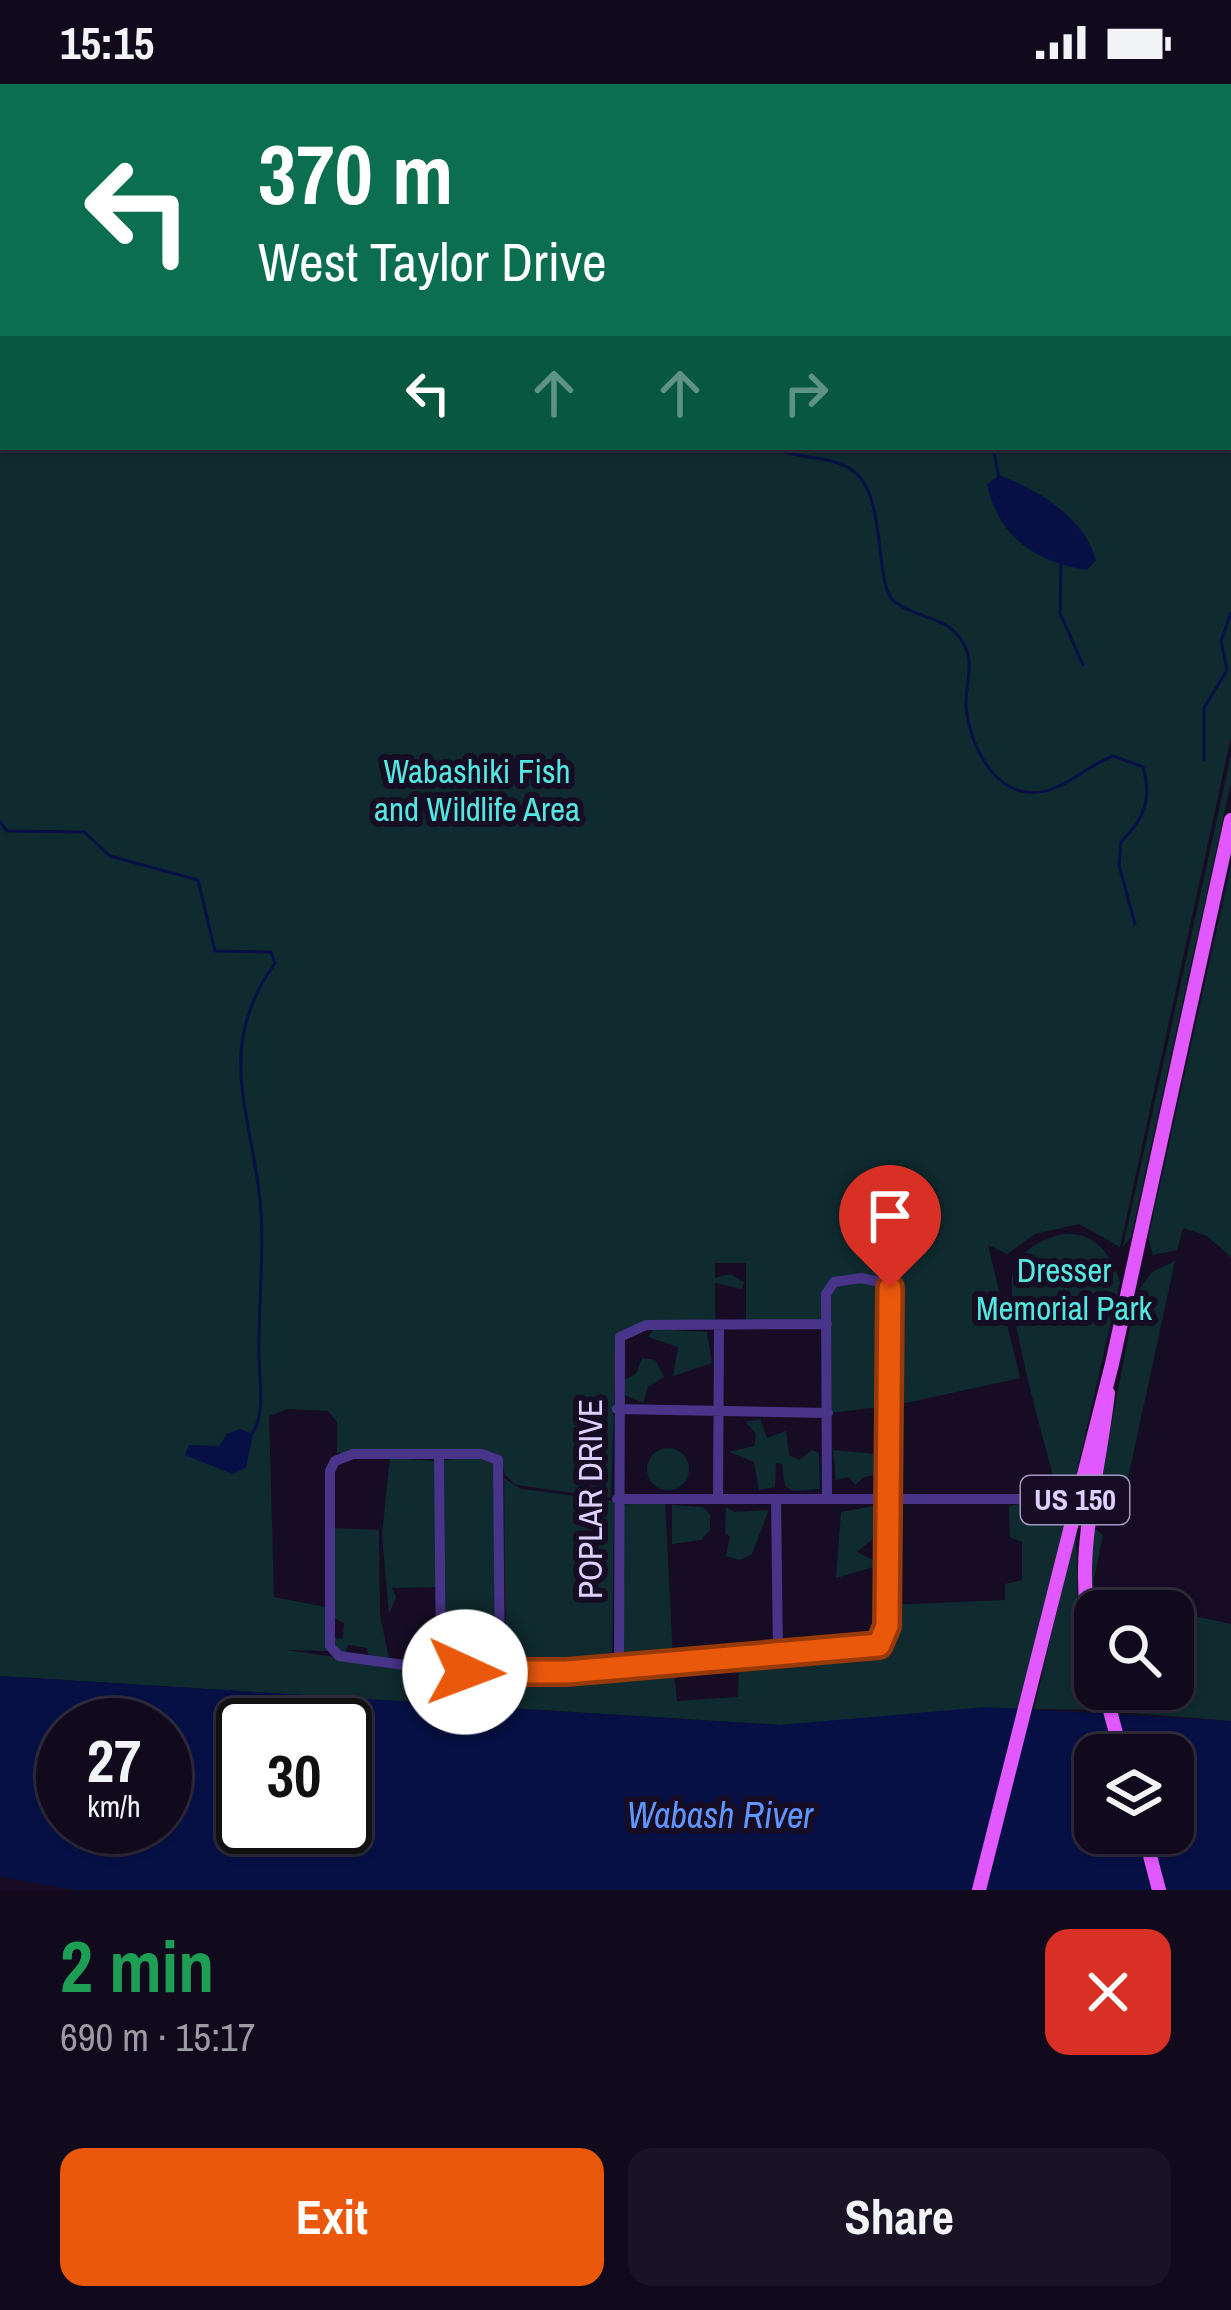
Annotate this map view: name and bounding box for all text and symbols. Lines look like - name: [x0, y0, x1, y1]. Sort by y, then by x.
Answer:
- text: 15:15: [60, 12, 154, 73]
- text: 370 m: [258, 117, 453, 230]
- icon: left: [60, 132, 216, 288]
- text: West Taylor Drive: [258, 225, 607, 298]
- icon: left: [395, 360, 461, 426]
- icon: ahead: [521, 360, 587, 426]
- icon: ahead: [647, 360, 713, 426]
- icon: right: [773, 360, 839, 426]
- park label: Wabashiki Fish and Wildlife Area: [374, 749, 580, 831]
- pin: [839, 1165, 941, 1288]
- icon: arrive: [857, 1183, 923, 1249]
- park label: Dresser Memorial Park: [976, 1248, 1152, 1330]
- street label: POPLAR DRIVE: [568, 1399, 612, 1599]
- road number: US 150: [1021, 1476, 1129, 1524]
- map controls: [1074, 1590, 1194, 1854]
- button: search: [1074, 1590, 1194, 1710]
- position arrow: [402, 1609, 528, 1735]
- speed limit sign: 30: [216, 1698, 372, 1854]
- text: 27: [87, 1720, 141, 1801]
- button: layers: [1074, 1734, 1194, 1854]
- text: km/h: [87, 1786, 141, 1826]
- water label: Wabash River: [627, 1791, 814, 1839]
- text: 2 min: [60, 1917, 214, 2014]
- button: close: [1045, 1929, 1171, 2055]
- text: 690 m · 15:17: [60, 2011, 256, 2063]
- button: Exit: [60, 2148, 604, 2286]
- button: Share: [628, 2148, 1171, 2286]

